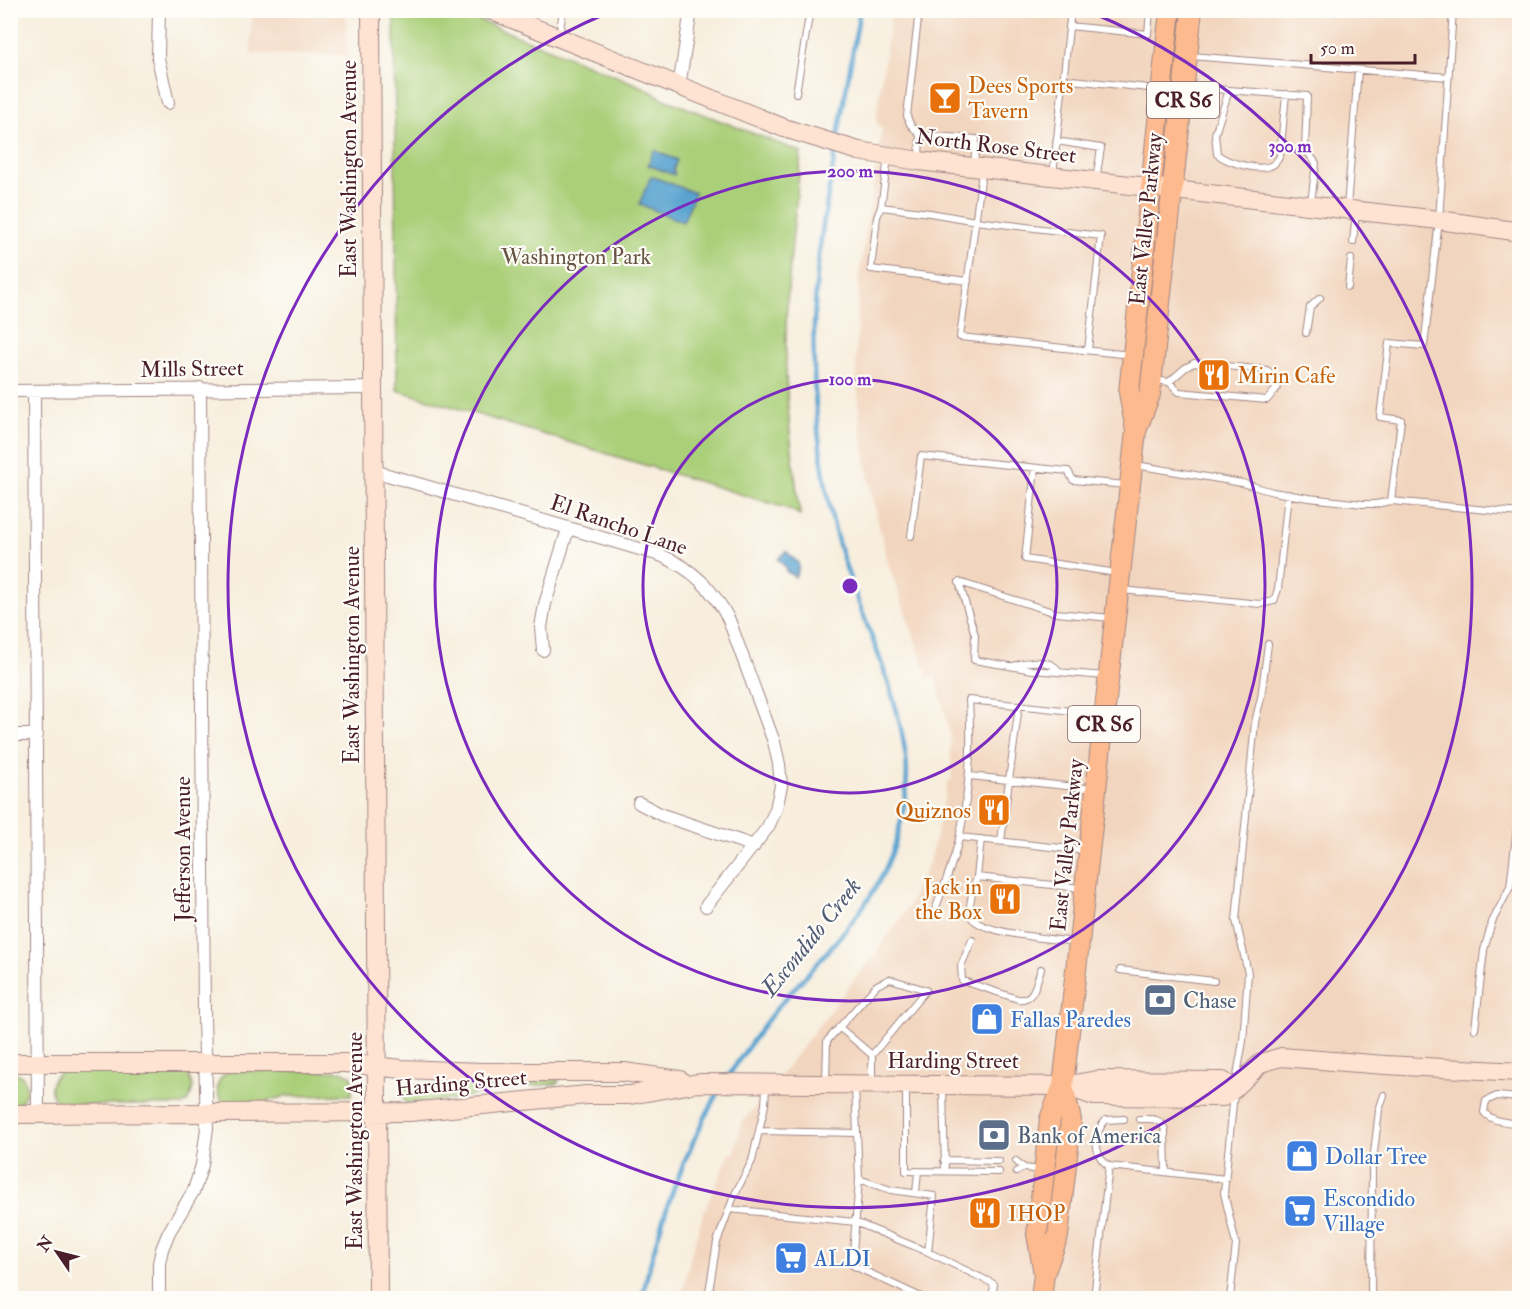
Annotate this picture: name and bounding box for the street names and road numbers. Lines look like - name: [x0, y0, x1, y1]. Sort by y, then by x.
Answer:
- street label: East Washington Avenue: [335, 60, 363, 278]
- road number: CR S6: [1147, 82, 1219, 118]
- street label: North Rose Street: [914, 122, 1078, 170]
- street label: East Valley Parkway: [1123, 131, 1169, 307]
- street label: Mills Street: [140, 354, 244, 384]
- street label: El Rancho Lane: [546, 488, 691, 562]
- street label: East Washington Avenue: [338, 546, 366, 764]
- road number: CR S6: [1068, 706, 1140, 742]
- street label: East Valley Parkway: [1044, 757, 1090, 933]
- street label: Jefferson Avenue: [169, 776, 197, 923]
- street label: East Washington Avenue: [341, 1032, 369, 1250]
- street label: Harding Street: [887, 1047, 1019, 1075]
- street label: Harding Street: [394, 1063, 528, 1103]

